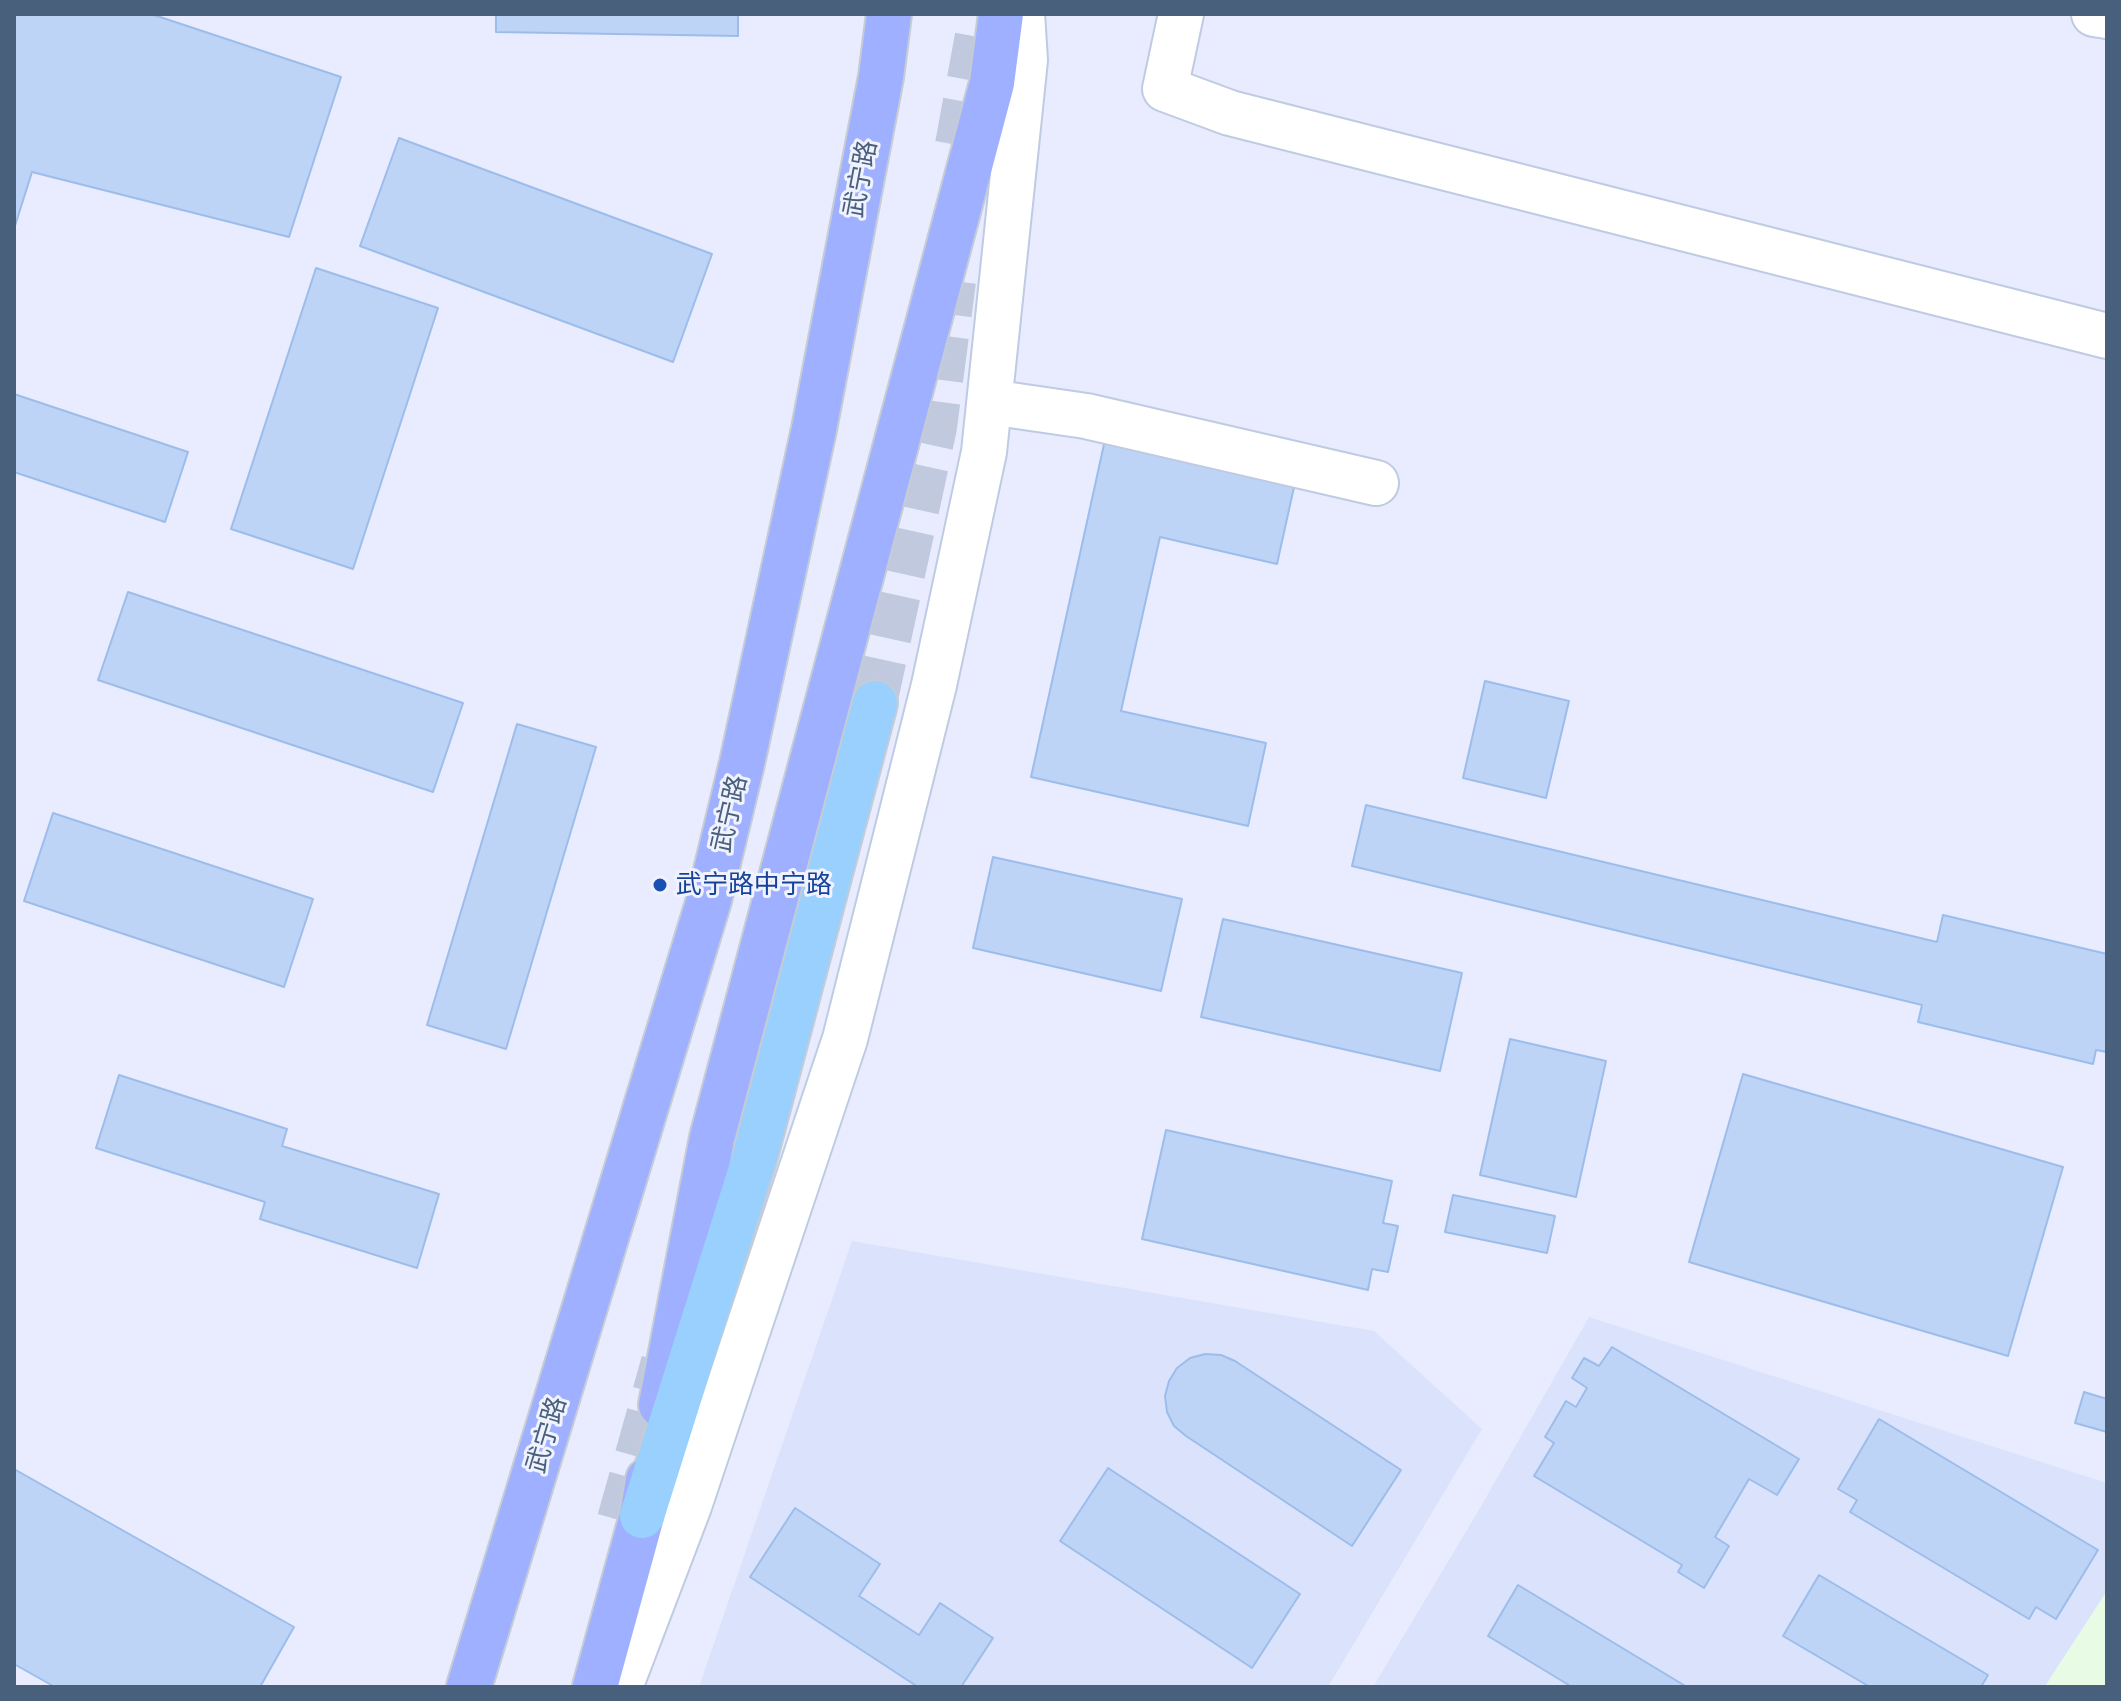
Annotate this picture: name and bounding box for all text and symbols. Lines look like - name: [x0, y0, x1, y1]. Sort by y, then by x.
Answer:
- street label: 武宁路: [838, 138, 884, 220]
- street label: 武宁路: [706, 772, 754, 856]
- place label: 武宁路中宁路: [676, 869, 832, 901]
- marker: 武宁路中宁路: [651, 876, 669, 894]
- street label: 武宁路: [521, 1393, 573, 1477]

